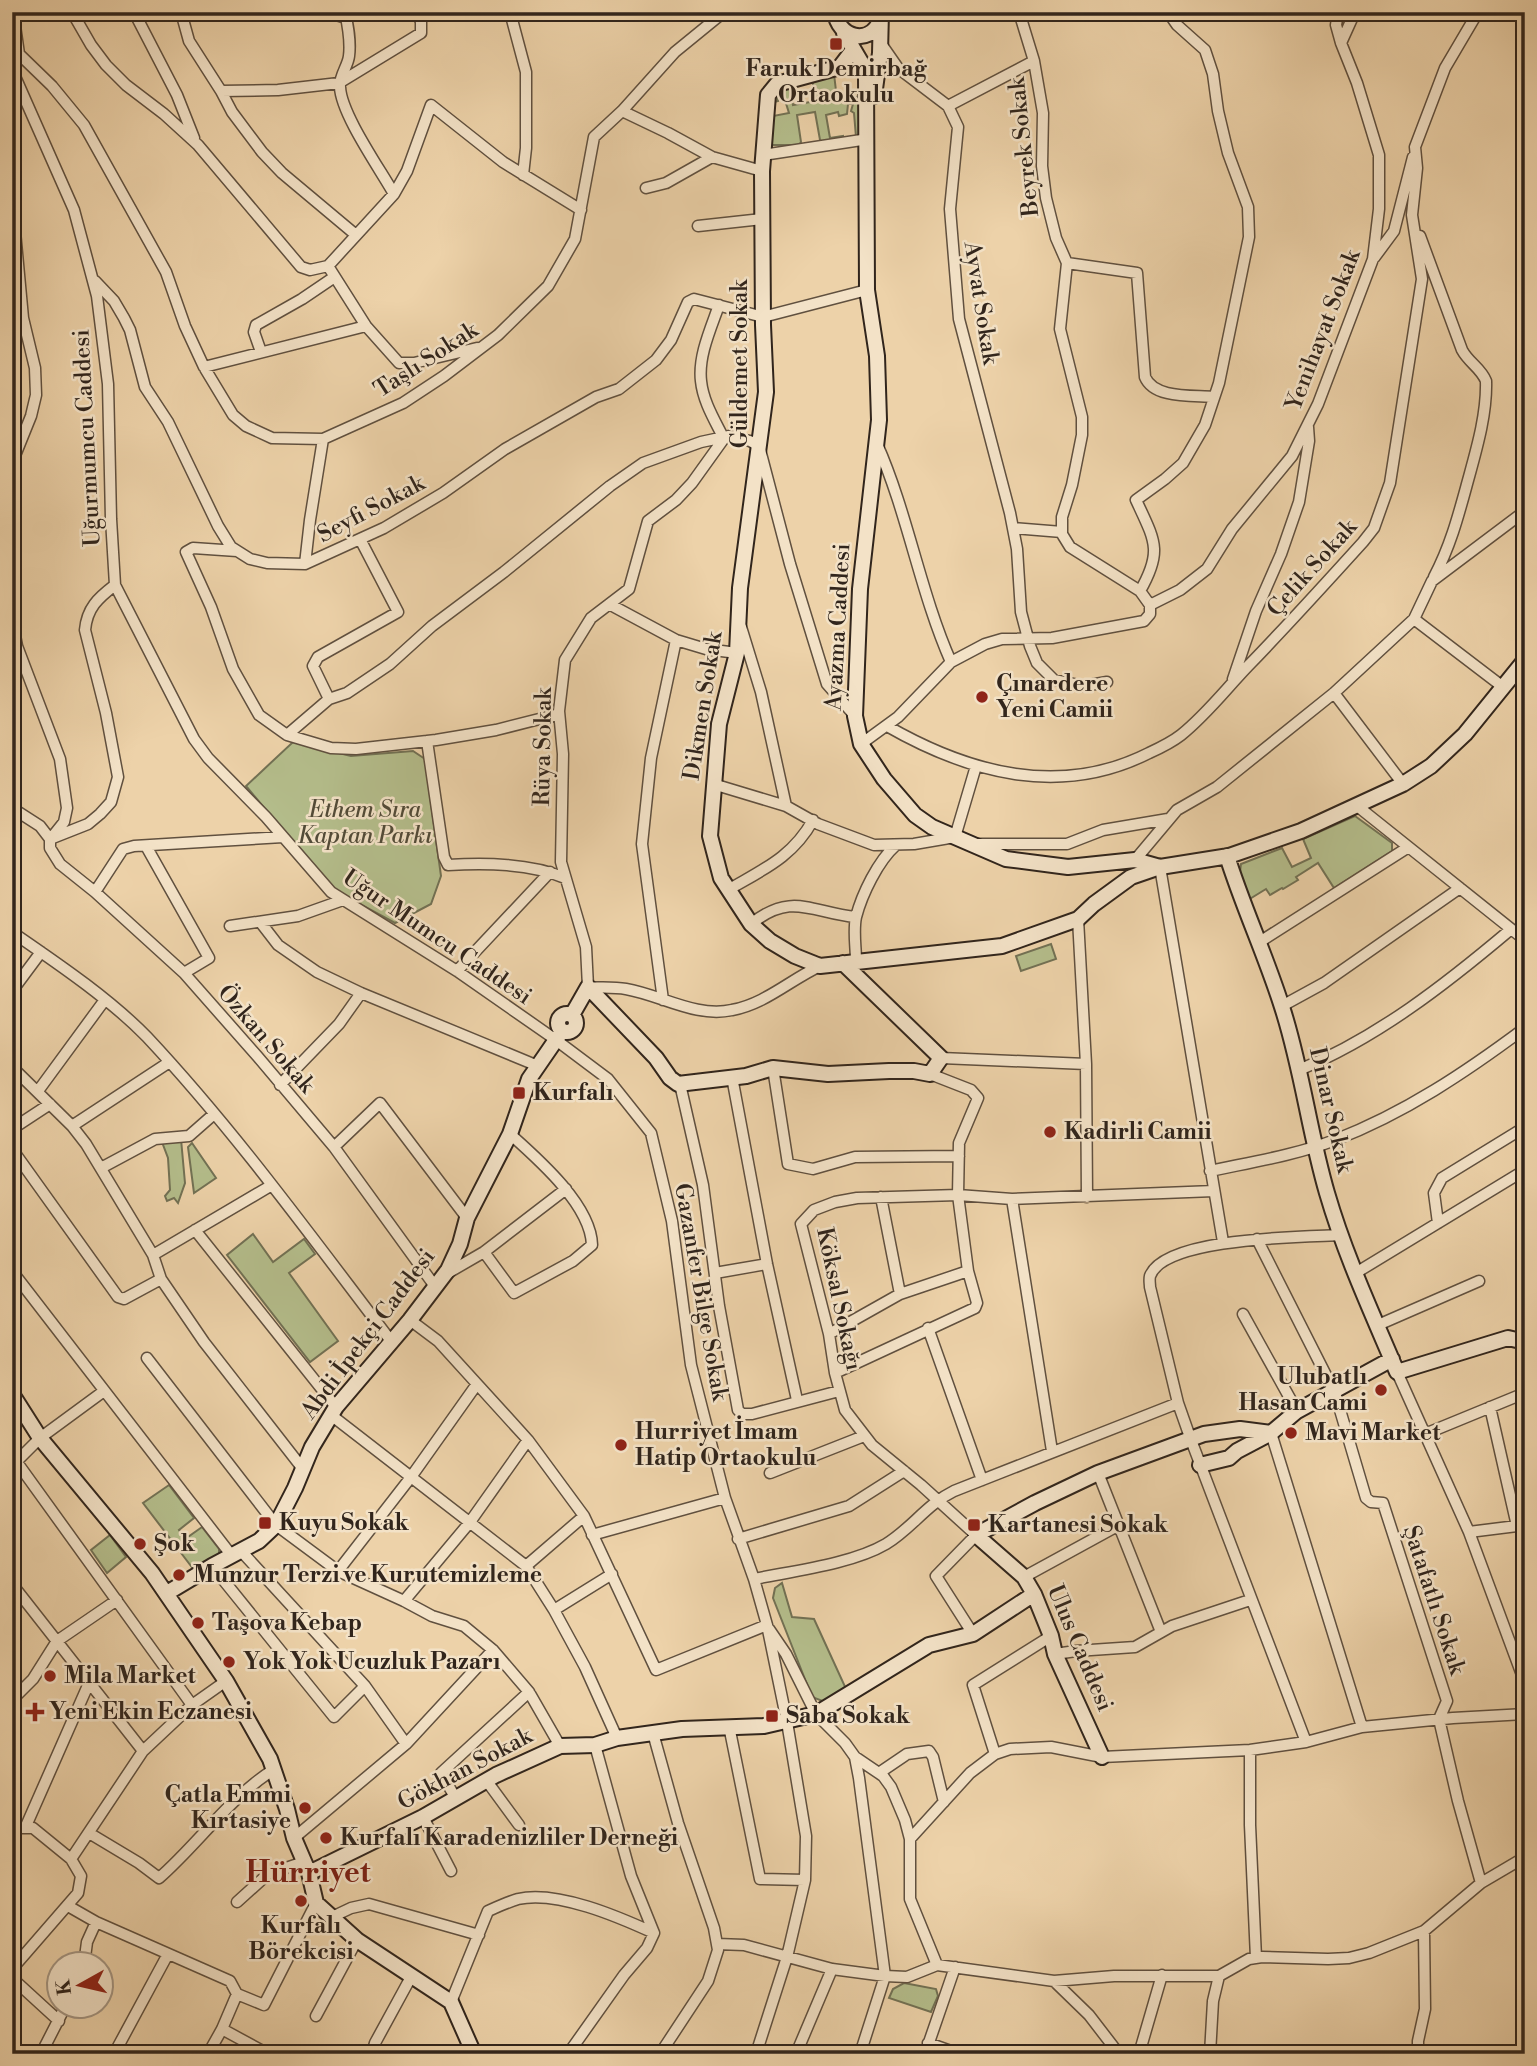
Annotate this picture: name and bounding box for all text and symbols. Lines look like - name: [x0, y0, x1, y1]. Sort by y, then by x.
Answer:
- marker: Faruk Demirbağ Ortaokulu: [828, 36, 844, 52]
- place label: Faruk Demirbağ Ortaokulu: [746, 55, 927, 109]
- street label: Beyrek Sokak: [1003, 75, 1045, 219]
- street label: Ayvat Sokak: [957, 239, 1005, 367]
- street label: Yenihayat Sokak: [1279, 245, 1367, 415]
- street label: Güldemet Sokak: [726, 279, 754, 448]
- street label: Taşlı Sokak: [369, 316, 484, 404]
- street label: Uğurmumcu Caddesi: [67, 329, 107, 547]
- street label: Seyfi Sokak: [313, 469, 430, 549]
- street label: Çelik Sokak: [1261, 513, 1364, 622]
- street label: Ayazma Caddesi: [820, 543, 856, 712]
- street label: Dikmen Sokak: [677, 629, 729, 782]
- place label: Çınardere Yeni Camii: [996, 670, 1113, 724]
- street label: Rüya Sokak: [528, 686, 558, 807]
- marker: Çınardere Yeni Camii: [974, 689, 990, 705]
- park label: Ethem Sıra Kaptan Parkı: [298, 796, 433, 850]
- street label: Uğur Mumcu Caddesi: [337, 863, 537, 1011]
- street label: Özkan Sokak: [211, 978, 323, 1100]
- street label: Dinar Sokak: [1303, 1044, 1359, 1176]
- place label: Kurfalı: [533, 1079, 613, 1107]
- marker: Kurfalı: [511, 1085, 527, 1101]
- place label: Kadirli Camii: [1064, 1118, 1212, 1146]
- marker: Kadirli Camii: [1042, 1124, 1058, 1140]
- street label: Gazanfer Bilge Sokak: [668, 1181, 734, 1404]
- street label: Köksal Sokağı: [810, 1225, 868, 1373]
- street label: Abdi İpekçi Caddesi: [293, 1242, 441, 1425]
- place label: Ulubatlı Hasan Cami: [1238, 1363, 1367, 1417]
- marker: Ulubatlı Hasan Cami: [1373, 1382, 1389, 1398]
- place label: Hurriyet İmam Hatip Ortaokulu: [635, 1415, 816, 1472]
- place label: Mavi Market: [1305, 1419, 1441, 1447]
- marker: Mavi Market: [1283, 1425, 1299, 1441]
- marker: Hurriyet İmam Hatip Ortaokulu: [613, 1437, 629, 1453]
- place label: Kuyu Sokak: [279, 1509, 410, 1537]
- place label: Kartanesi̇ Sokak: [988, 1511, 1169, 1539]
- marker: Kuyu Sokak: [257, 1515, 273, 1531]
- marker: Kartanesi̇ Sokak: [966, 1517, 982, 1533]
- street label: Şatafatlı Sokak: [1397, 1522, 1472, 1679]
- place label: Şok: [154, 1530, 196, 1558]
- marker: Şok: [132, 1536, 148, 1552]
- place label: Munzur Terzi ve Kurutemizleme: [193, 1561, 542, 1589]
- marker: Munzur Terzi ve Kurutemizleme: [171, 1567, 187, 1583]
- street label: Ulus Caddesi: [1041, 1581, 1119, 1715]
- place label: Taşova Kebap: [212, 1609, 362, 1637]
- marker: Taşova Kebap: [190, 1615, 206, 1631]
- place label: Yok Yok Ucuzluk Pazarı: [243, 1648, 500, 1676]
- marker: Yok Yok Ucuzluk Pazarı: [221, 1654, 237, 1670]
- place label: Mila Market: [64, 1662, 196, 1690]
- marker: Mila Market: [42, 1668, 58, 1684]
- place label: Yeni Ekin Eczanesi: [49, 1698, 252, 1726]
- place label: Saba Sokak: [786, 1702, 911, 1730]
- marker: Yeni Ekin Eczanesi: [27, 1704, 43, 1720]
- marker: Saba Sokak: [764, 1708, 780, 1724]
- street label: Gökhan Sokak: [393, 1721, 538, 1816]
- place label: Çatla Emmi Kırtasiye: [165, 1781, 291, 1835]
- marker: Çatla Emmi Kırtasiye: [297, 1800, 313, 1816]
- place label: Kurfalı Karadenizliler Derneği: [340, 1824, 678, 1852]
- marker: Kurfalı Karadenizliler Derneği: [318, 1830, 334, 1846]
- district label: Hürriyet: [245, 1854, 371, 1892]
- marker: Kurfalı Börekcisi: [293, 1893, 309, 1909]
- place label: Kurfalı Börekcisi: [249, 1912, 353, 1966]
- north arrow: [46, 1951, 116, 2021]
- text: K: [51, 1977, 77, 1997]

